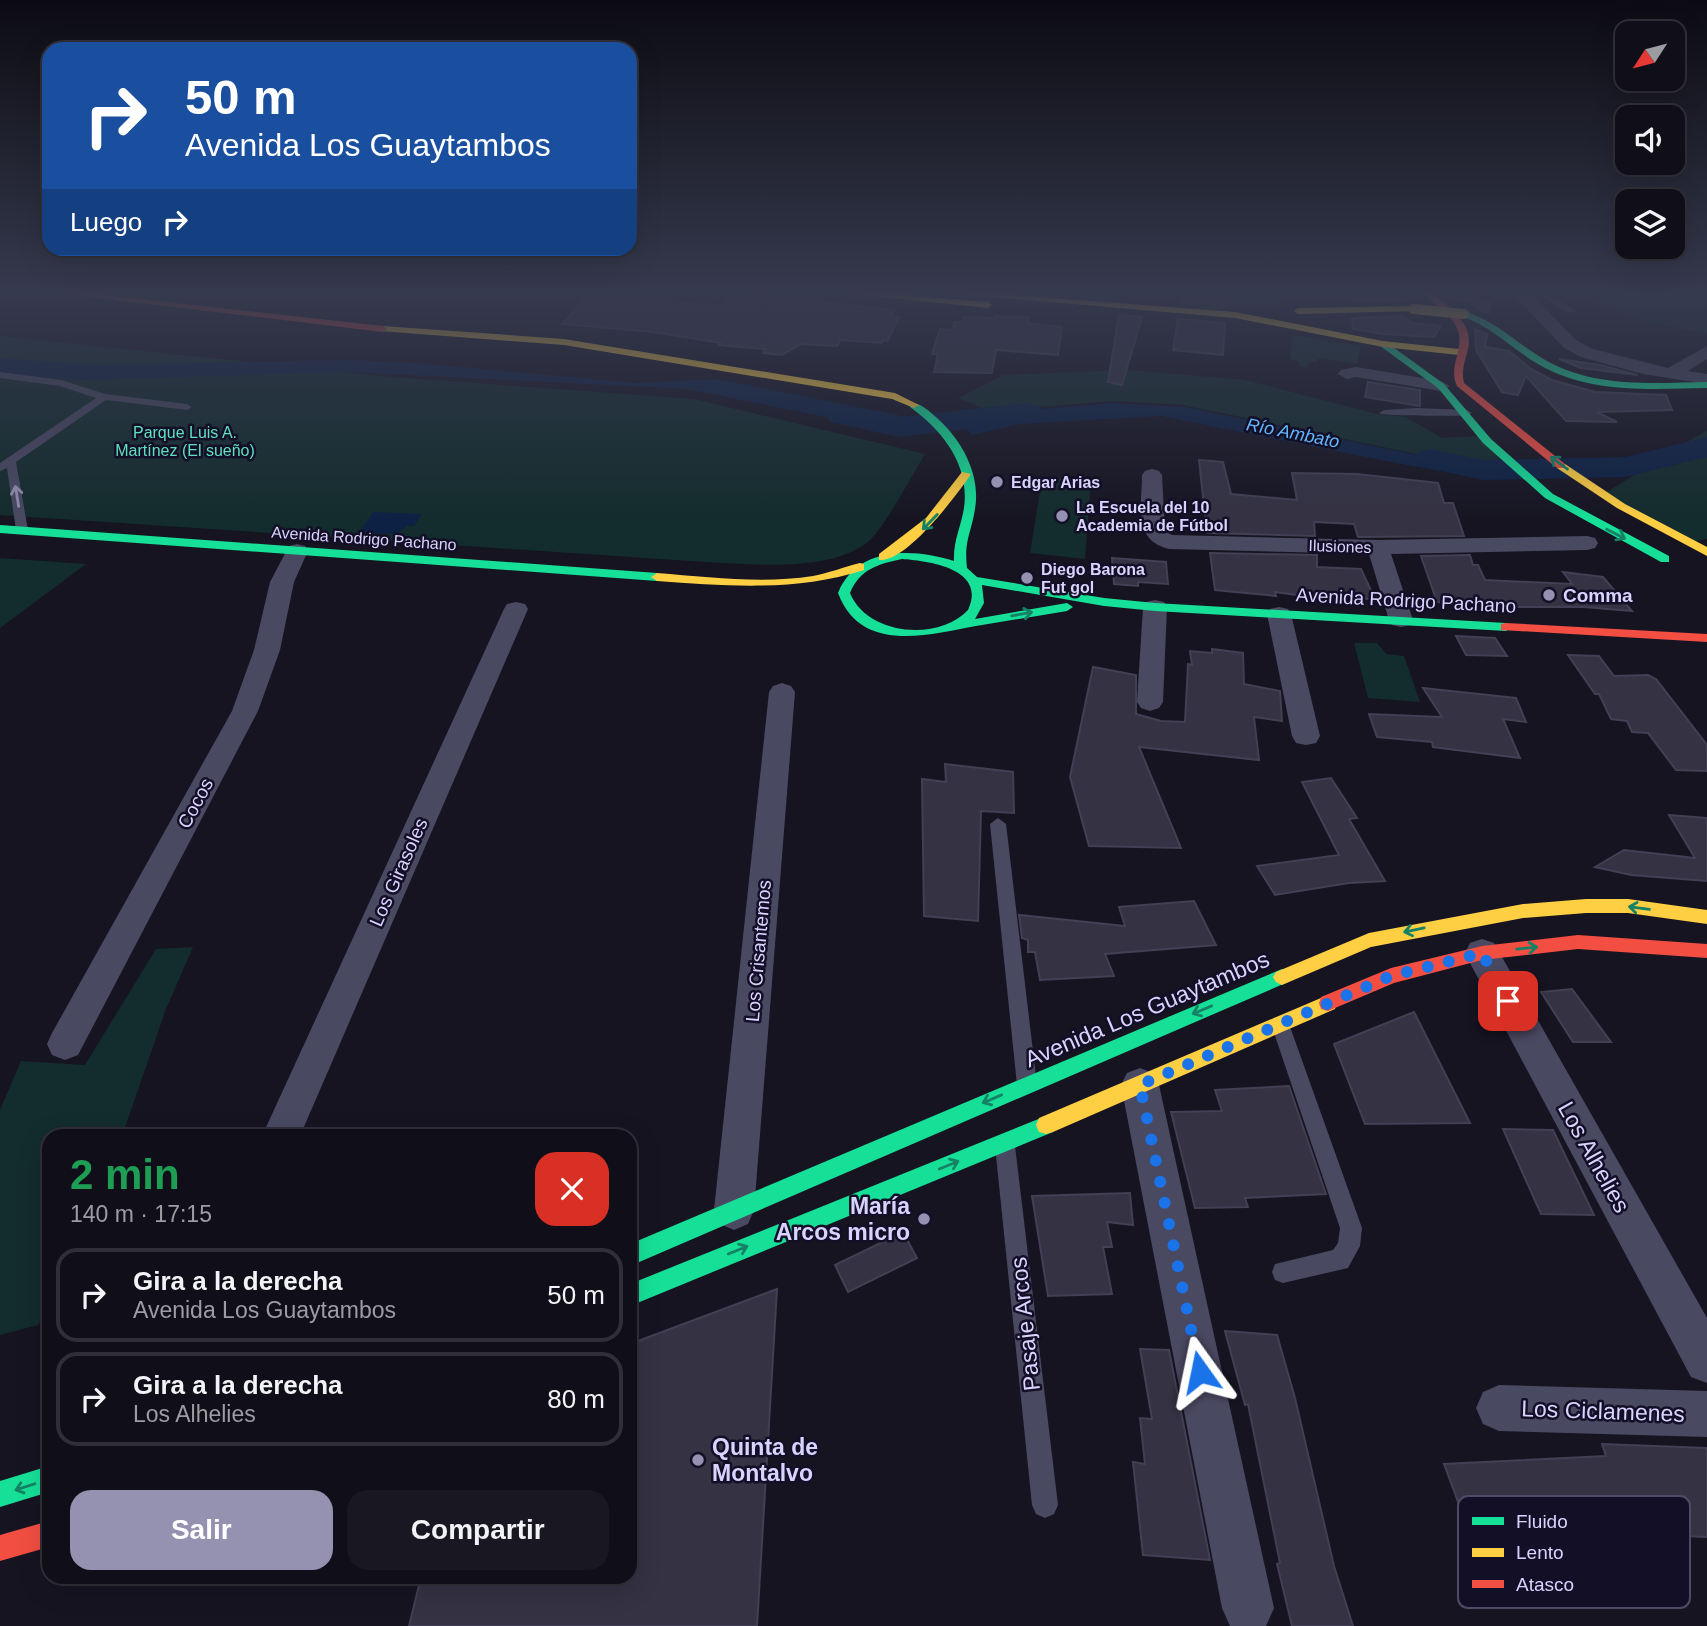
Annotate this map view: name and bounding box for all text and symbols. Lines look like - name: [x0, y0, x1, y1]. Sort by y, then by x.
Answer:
- north arrow: [1615, 21, 1685, 91]
- map controls: [1615, 21, 1685, 259]
- icon: right: [70, 70, 161, 161]
- text: 50 m: [185, 70, 297, 124]
- button: sound: [1615, 105, 1685, 175]
- text: Avenida Los Guaytambos: [185, 127, 551, 163]
- button: layers: [1615, 189, 1685, 259]
- icon: right: [156, 203, 194, 241]
- text: Luego: [70, 207, 142, 237]
- water label: Río Ambato: [1245, 414, 1341, 452]
- park label: Parque Luis A. Martínez (El sueño): [115, 424, 255, 459]
- one-way arrow: [1550, 456, 1569, 470]
- marker: Edgar Arias: [989, 474, 1005, 490]
- place label: Edgar Arias: [1011, 474, 1100, 491]
- one-way arrow: [10, 485, 23, 508]
- place label: La Escuela del 10 Academia de Fútbol: [1076, 499, 1228, 534]
- marker: La Escuela del 10 Academia de Fútbol: [1054, 508, 1070, 524]
- one-way arrow: [921, 514, 938, 531]
- street label: Avenida Rodrigo Pachano: [271, 524, 457, 553]
- one-way arrow: [1605, 528, 1626, 542]
- street label: Ilusiones: [1308, 537, 1372, 556]
- place label: Diego Barona Fut gol: [1041, 561, 1145, 596]
- marker: Diego Barona Fut gol: [1019, 570, 1035, 586]
- street label: Avenida Rodrigo Pachano: [1295, 584, 1517, 617]
- place label: Comma: [1563, 585, 1633, 606]
- marker: Comma: [1541, 587, 1557, 603]
- one-way arrow: [1011, 607, 1033, 620]
- street label: Cocos: [174, 775, 217, 832]
- street label: Los Girasoles: [365, 815, 432, 930]
- street label: Los Crisantemos: [742, 879, 775, 1023]
- one-way arrow: [1628, 902, 1651, 915]
- one-way arrow: [1403, 924, 1426, 938]
- one-way arrow: [1515, 941, 1538, 954]
- street label: Avenida Los Guaytambos: [1021, 946, 1273, 1072]
- pin: [1478, 971, 1538, 1031]
- icon: arrive: [1489, 982, 1527, 1020]
- one-way arrow: [1191, 1004, 1213, 1017]
- one-way arrow: [982, 1094, 1004, 1107]
- street label: Los Alhelies: [1553, 1097, 1635, 1217]
- text: 2 min: [70, 1151, 180, 1198]
- button: close: [535, 1152, 609, 1226]
- one-way arrow: [938, 1158, 960, 1171]
- place label: María Arcos micro: [776, 1193, 910, 1245]
- text: 140 m · 17:15: [70, 1201, 212, 1227]
- marker: María Arcos micro: [916, 1211, 932, 1227]
- one-way arrow: [727, 1243, 749, 1256]
- street label: Pasaje Arcos: [1005, 1256, 1045, 1392]
- text: Gira a la derecha: [133, 1266, 343, 1296]
- icon: right: [74, 1276, 112, 1314]
- text: 50 m: [547, 1280, 605, 1310]
- text: Avenida Los Guaytambos: [133, 1297, 396, 1323]
- position arrow: [1163, 1335, 1237, 1409]
- text: Gira a la derecha: [133, 1370, 343, 1400]
- icon: right: [74, 1380, 112, 1418]
- text: 80 m: [547, 1384, 605, 1414]
- street label: Los Ciclamenes: [1521, 1395, 1685, 1427]
- text: Los Alhelies: [133, 1401, 256, 1427]
- place label: Quinta de Montalvo: [712, 1434, 818, 1486]
- marker: Quinta de Montalvo: [690, 1452, 706, 1468]
- one-way arrow: [14, 1482, 36, 1494]
- button: Salir: [70, 1490, 333, 1570]
- button: Compartir: [347, 1490, 609, 1570]
- legend: [1458, 1496, 1690, 1608]
- text: Fluido: [1516, 1511, 1568, 1532]
- text: Lento: [1516, 1542, 1564, 1563]
- text: Atasco: [1516, 1574, 1574, 1595]

